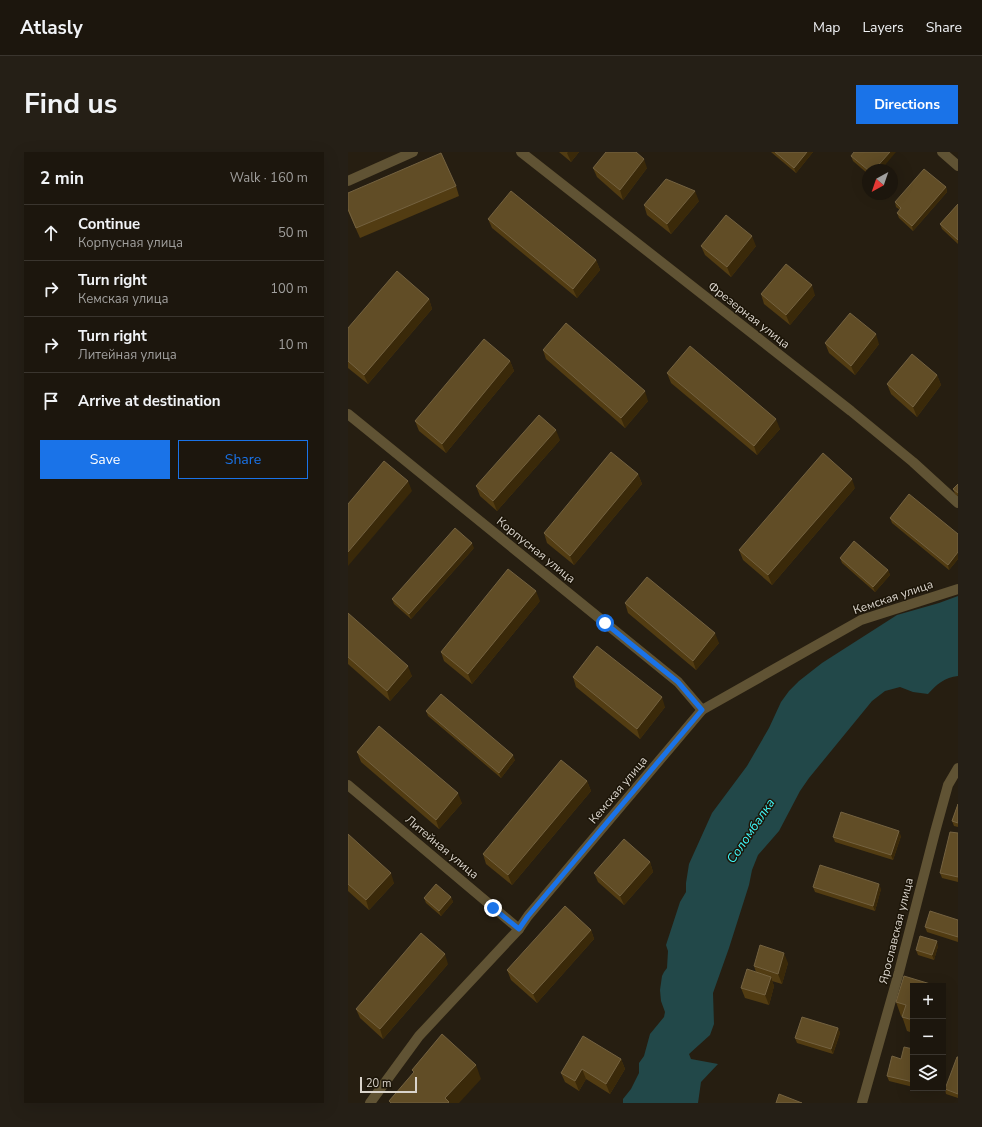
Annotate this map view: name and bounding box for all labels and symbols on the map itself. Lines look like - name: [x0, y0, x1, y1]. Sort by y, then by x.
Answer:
- north arrow: [862, 164, 898, 200]
- street label: Фрезерная улица: [705, 278, 793, 352]
- street label: Корпусная улица: [493, 513, 579, 587]
- street label: Кемская улица: [851, 576, 935, 618]
- route start: [596, 614, 614, 632]
- street label: Кемская улица: [585, 753, 651, 827]
- water label: Соломбалка: [723, 795, 779, 867]
- street label: Литейная улица: [402, 812, 482, 882]
- street label: Ярославская улица: [875, 876, 917, 986]
- route end: [484, 899, 502, 917]
- scale bar: [360, 1075, 417, 1094]

